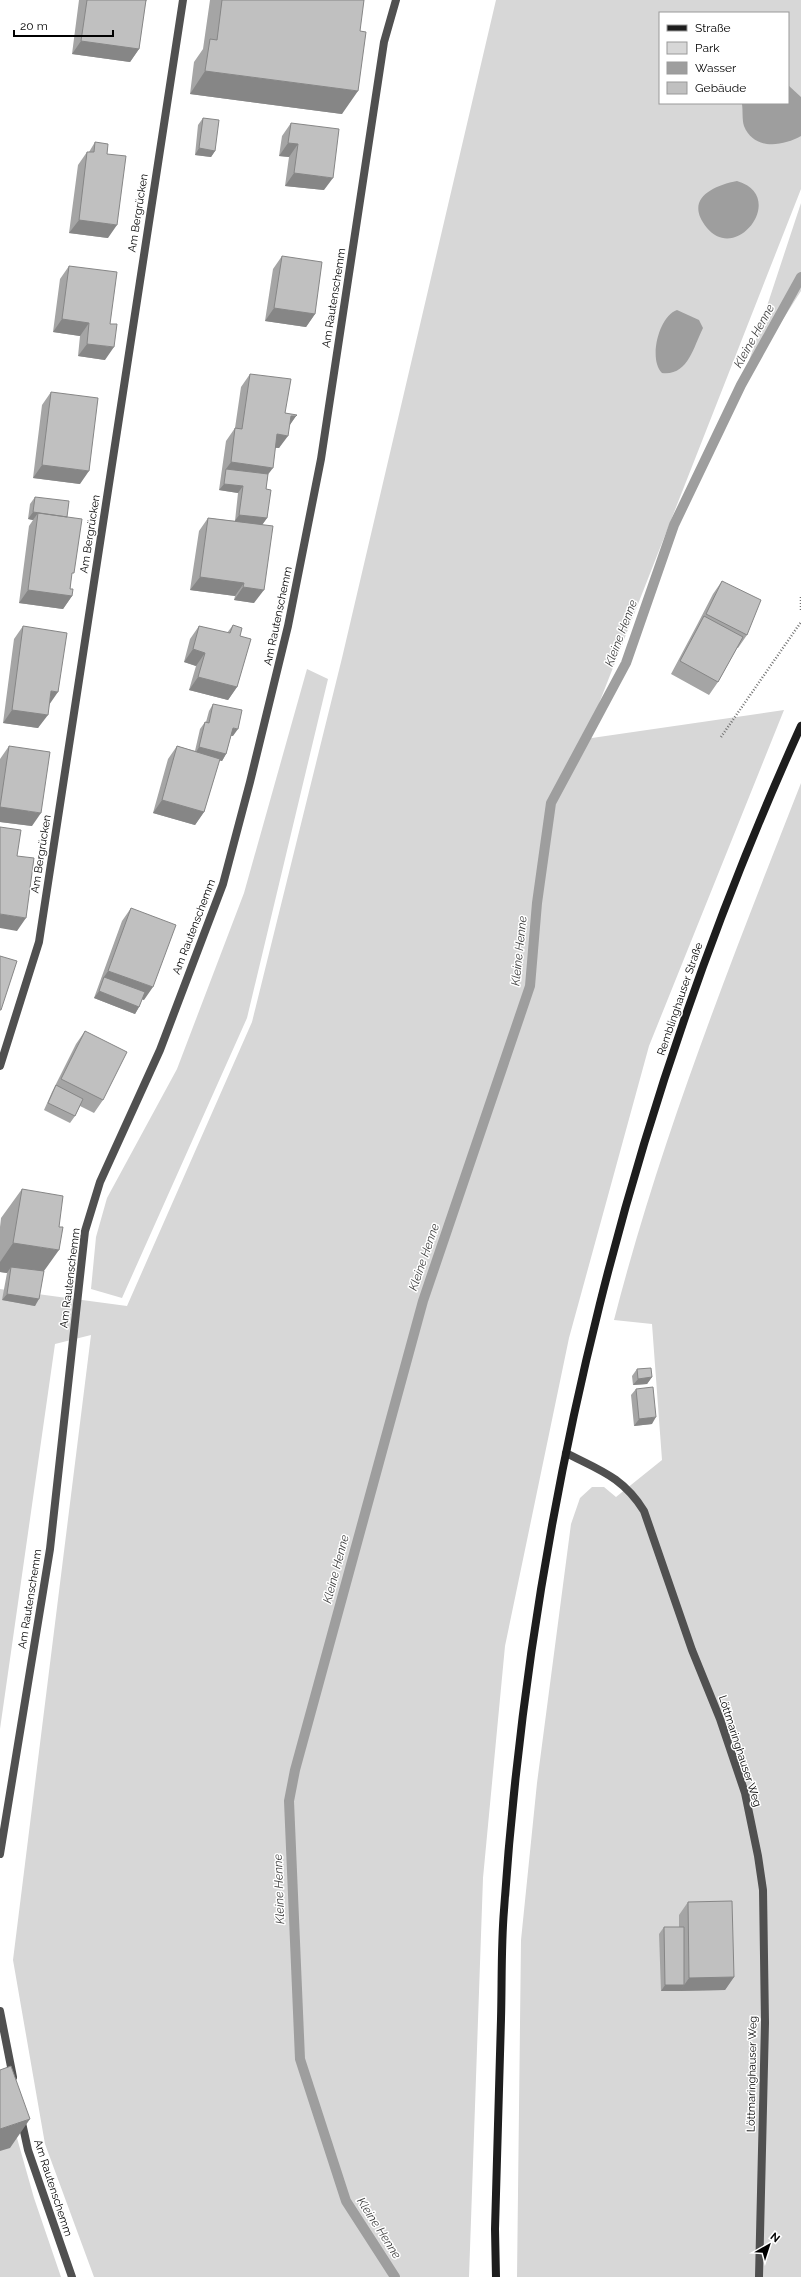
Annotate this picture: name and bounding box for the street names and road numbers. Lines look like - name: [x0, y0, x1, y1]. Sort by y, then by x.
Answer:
- street label: Am Bergrücken: [125, 173, 151, 253]
- street label: Am Rautenschemm: [320, 247, 348, 349]
- street label: Am Bergrücken: [77, 494, 103, 574]
- street label: Am Rautenschemm: [261, 565, 295, 667]
- street label: Am Bergrücken: [28, 814, 54, 894]
- street label: Am Rautenschemm: [170, 878, 218, 976]
- street label: Remblinghauser Straße: [655, 940, 706, 1057]
- street label: Am Rautenschemm: [57, 1227, 83, 1329]
- street label: Am Rautenschemm: [16, 1548, 44, 1650]
- street label: Löttmaringhauser Weg: [716, 1694, 764, 1808]
- street label: Löttmaringhauser Weg: [744, 2016, 760, 2132]
- street label: Am Rautenschemm: [31, 2138, 75, 2238]

